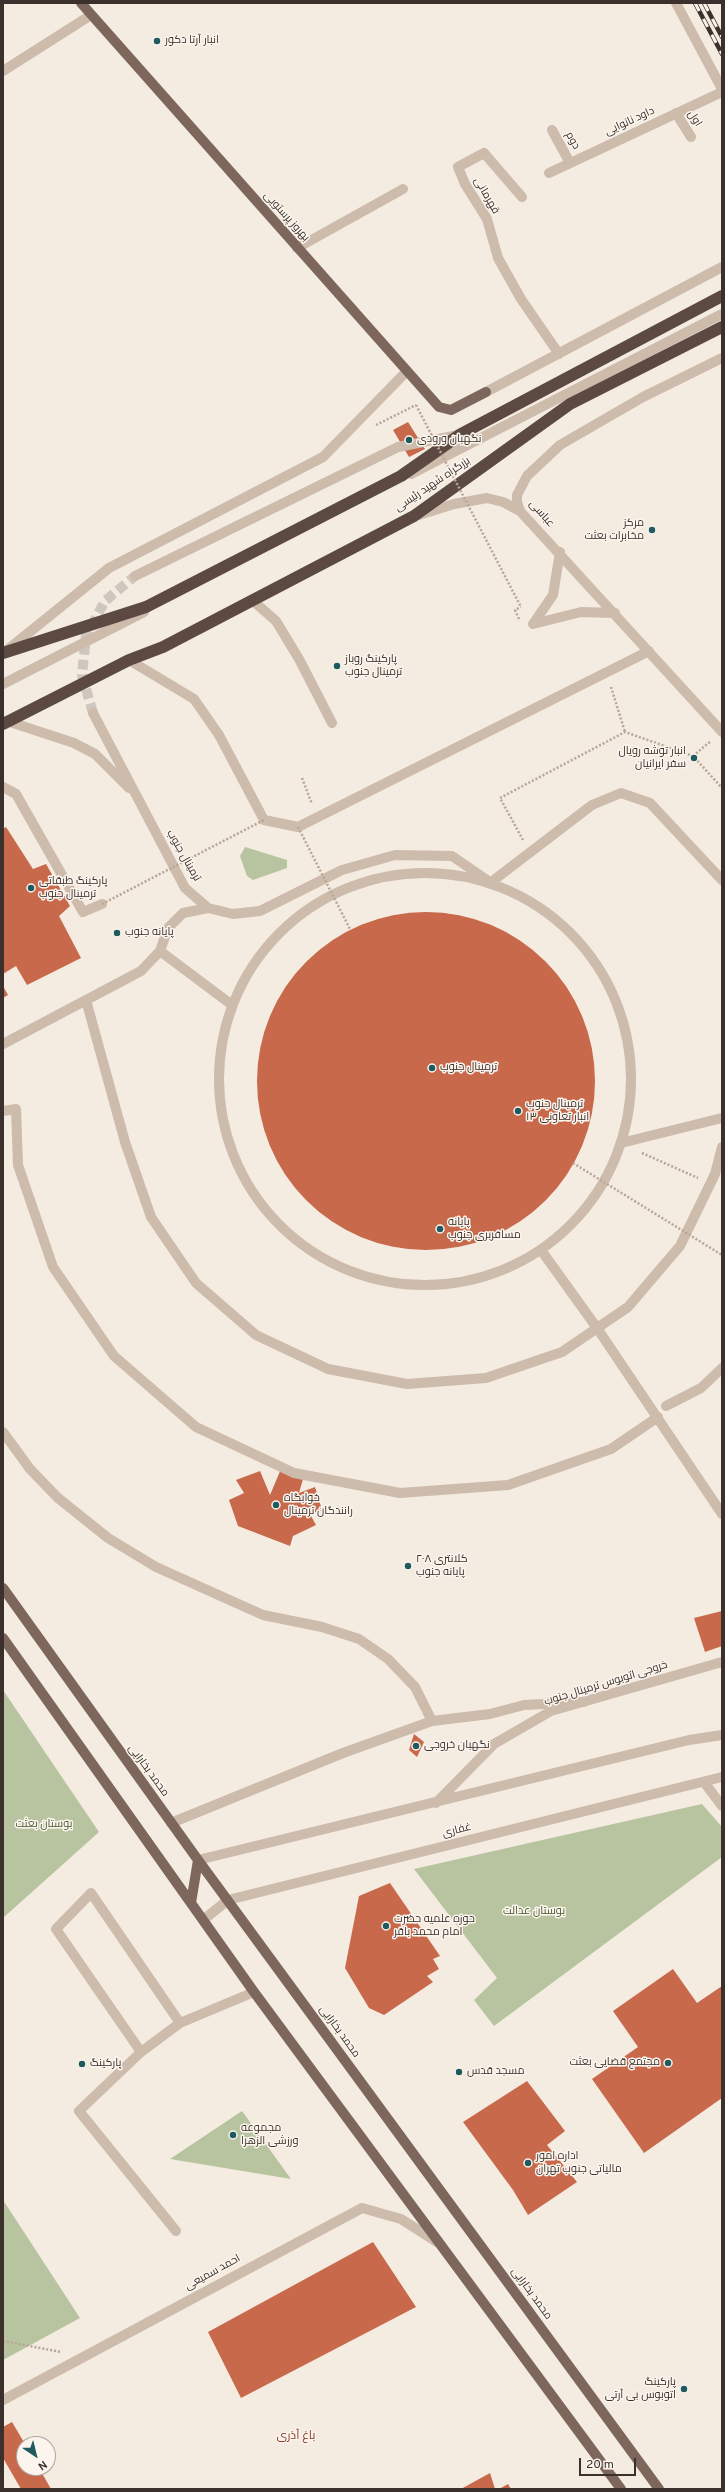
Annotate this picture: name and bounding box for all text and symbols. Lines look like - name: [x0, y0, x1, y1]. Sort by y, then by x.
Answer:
- place label: انبار آرتا دکور: [165, 34, 219, 48]
- marker: انبار آرتا دکور: [152, 36, 162, 46]
- street label: داود نانوایی: [603, 105, 657, 139]
- street label: اول: [684, 109, 704, 129]
- street label: دوم: [562, 130, 582, 152]
- street label: قهرمانی: [470, 175, 502, 217]
- street label: بهروز پرستویی: [260, 189, 312, 245]
- place label: نگهبان ورودی: [417, 433, 481, 447]
- marker: نگهبان ورودی: [404, 435, 414, 445]
- street label: بزرگراه شهید رئیسی: [393, 455, 473, 515]
- street label: عباسی: [526, 498, 556, 530]
- place label: مرکز مخابرات بعثت: [584, 517, 644, 543]
- marker: مرکز مخابرات بعثت: [647, 525, 657, 535]
- place label: پارکینگ روباز ترمینال جنوب: [345, 653, 402, 679]
- marker: پارکینگ روباز ترمینال جنوب: [332, 661, 342, 671]
- place label: انبار توشه رویال سفر ایرانیان: [618, 745, 686, 771]
- marker: انبار توشه رویال سفر ایرانیان: [689, 753, 699, 763]
- street label: ترمینال جنوب: [163, 828, 203, 884]
- place label: پارکینگ طبقاتی ترمینال جنوب: [39, 875, 107, 901]
- marker: پارکینگ طبقاتی ترمینال جنوب: [26, 883, 36, 893]
- place label: پایانه جنوب: [125, 926, 174, 940]
- marker: پایانه جنوب: [112, 928, 122, 938]
- place label: ترمینال جنوب: [440, 1061, 497, 1075]
- marker: ترمینال جنوب: [427, 1063, 437, 1073]
- place label: ترمینال جنوب انبار تعاونی ۱۳: [526, 1098, 589, 1124]
- marker: ترمینال جنوب انبار تعاونی ۱۳: [513, 1106, 523, 1116]
- place label: پایانه مسافربری جنوب: [448, 1216, 521, 1242]
- marker: پایانه مسافربری جنوب: [435, 1224, 445, 1234]
- place label: خوابگاه رانندگان ترمینال: [284, 1492, 353, 1518]
- marker: خوابگاه رانندگان ترمینال: [271, 1500, 281, 1510]
- place label: کلانتری ۲۰۸ پایانه جنوب: [416, 1553, 468, 1579]
- marker: کلانتری ۲۰۸ پایانه جنوب: [403, 1561, 413, 1571]
- street label: خروجی اتوبوس ترمینال جنوب: [543, 1659, 669, 1709]
- place label: نگهبان خروجی: [424, 1739, 490, 1753]
- marker: نگهبان خروجی: [411, 1741, 421, 1751]
- street label: محمد بخارایی: [125, 1742, 171, 1800]
- park label: بوستان بعثت: [16, 1818, 72, 1832]
- street label: غفاری: [441, 1821, 473, 1841]
- park label: بوستان عدالت: [503, 1905, 565, 1919]
- place label: حوزه علمیه حضرت امام محمد باقر: [394, 1913, 475, 1939]
- marker: حوزه علمیه حضرت امام محمد باقر: [381, 1921, 391, 1931]
- street label: محمد بخارایی: [316, 2003, 362, 2061]
- place label: مجتمع قضایی بعثت: [569, 2056, 660, 2070]
- place label: پارکینگ: [90, 2057, 121, 2071]
- marker: مجتمع قضایی بعثت: [663, 2058, 673, 2068]
- marker: پارکینگ: [77, 2059, 87, 2069]
- place label: مسجد قدس: [467, 2065, 525, 2079]
- marker: مسجد قدس: [454, 2067, 464, 2077]
- place label: مجموعه ورزشی الزهرا: [241, 2122, 298, 2148]
- marker: مجموعه ورزشی الزهرا: [228, 2130, 238, 2140]
- place label: اداره امور مالیاتی جنوب تهران: [536, 2150, 622, 2176]
- marker: اداره امور مالیاتی جنوب تهران: [523, 2158, 533, 2168]
- street label: احمد سمیعی: [183, 2252, 243, 2294]
- street label: محمد بخارایی: [508, 2265, 554, 2323]
- place label: پارکینگ اتوبوس بی آرتی: [605, 2376, 676, 2402]
- marker: پارکینگ اتوبوس بی آرتی: [679, 2384, 689, 2394]
- district label: باغ آذری: [276, 2430, 316, 2444]
- north arrow: [16, 2436, 56, 2476]
- scale bar: [581, 2450, 638, 2476]
- text: N: [35, 2457, 50, 2473]
- text: 20 m: [586, 2457, 614, 2473]

